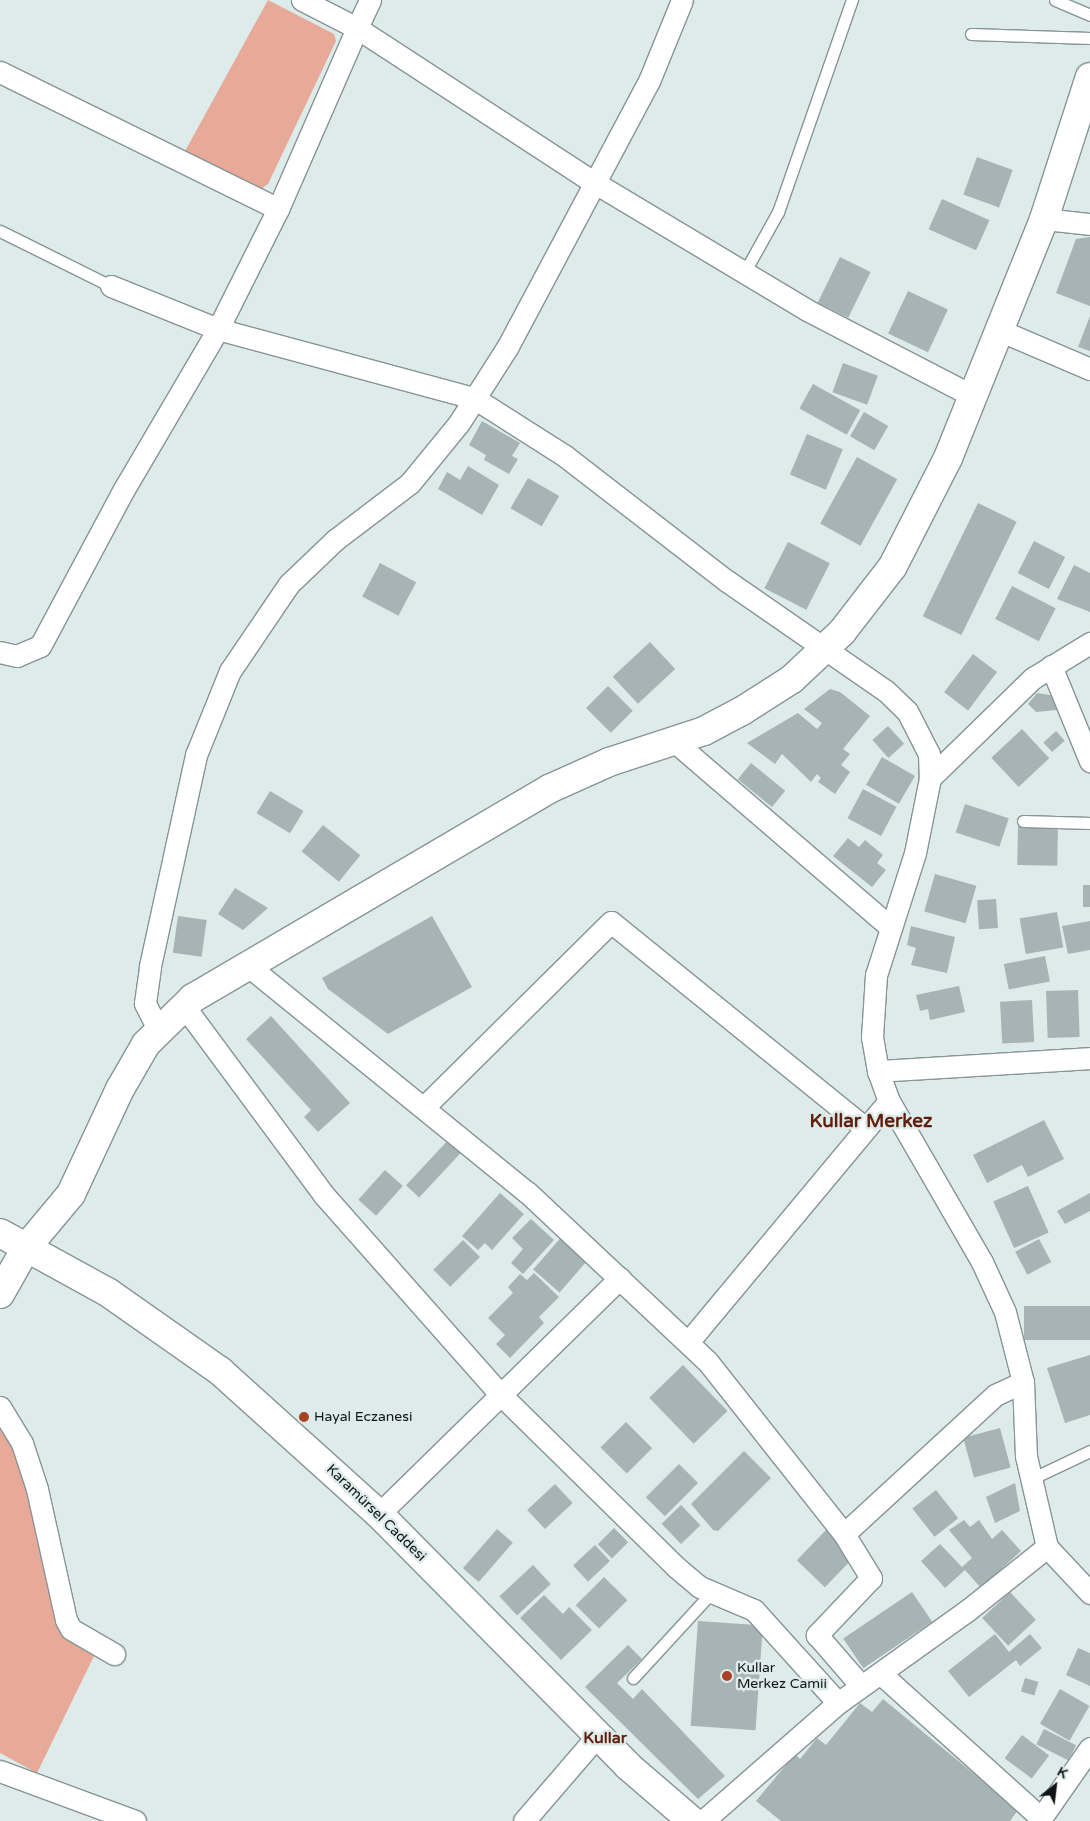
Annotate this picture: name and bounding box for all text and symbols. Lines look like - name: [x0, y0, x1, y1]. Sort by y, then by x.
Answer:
- district label: Kullar Merkez: [809, 1111, 933, 1133]
- place label: Hayal Eczanesi: [314, 1409, 412, 1425]
- marker: Hayal Eczanesi: [298, 1411, 310, 1423]
- street label: Karamürsel Caddesi: [323, 1461, 429, 1565]
- place label: Kullar Merkez Camii: [737, 1660, 827, 1692]
- marker: Kullar Merkez Camii: [721, 1670, 733, 1682]
- district label: Kullar: [583, 1728, 627, 1748]
- north arrow: [1030, 1761, 1080, 1811]
- text: K: [1054, 1763, 1071, 1782]

